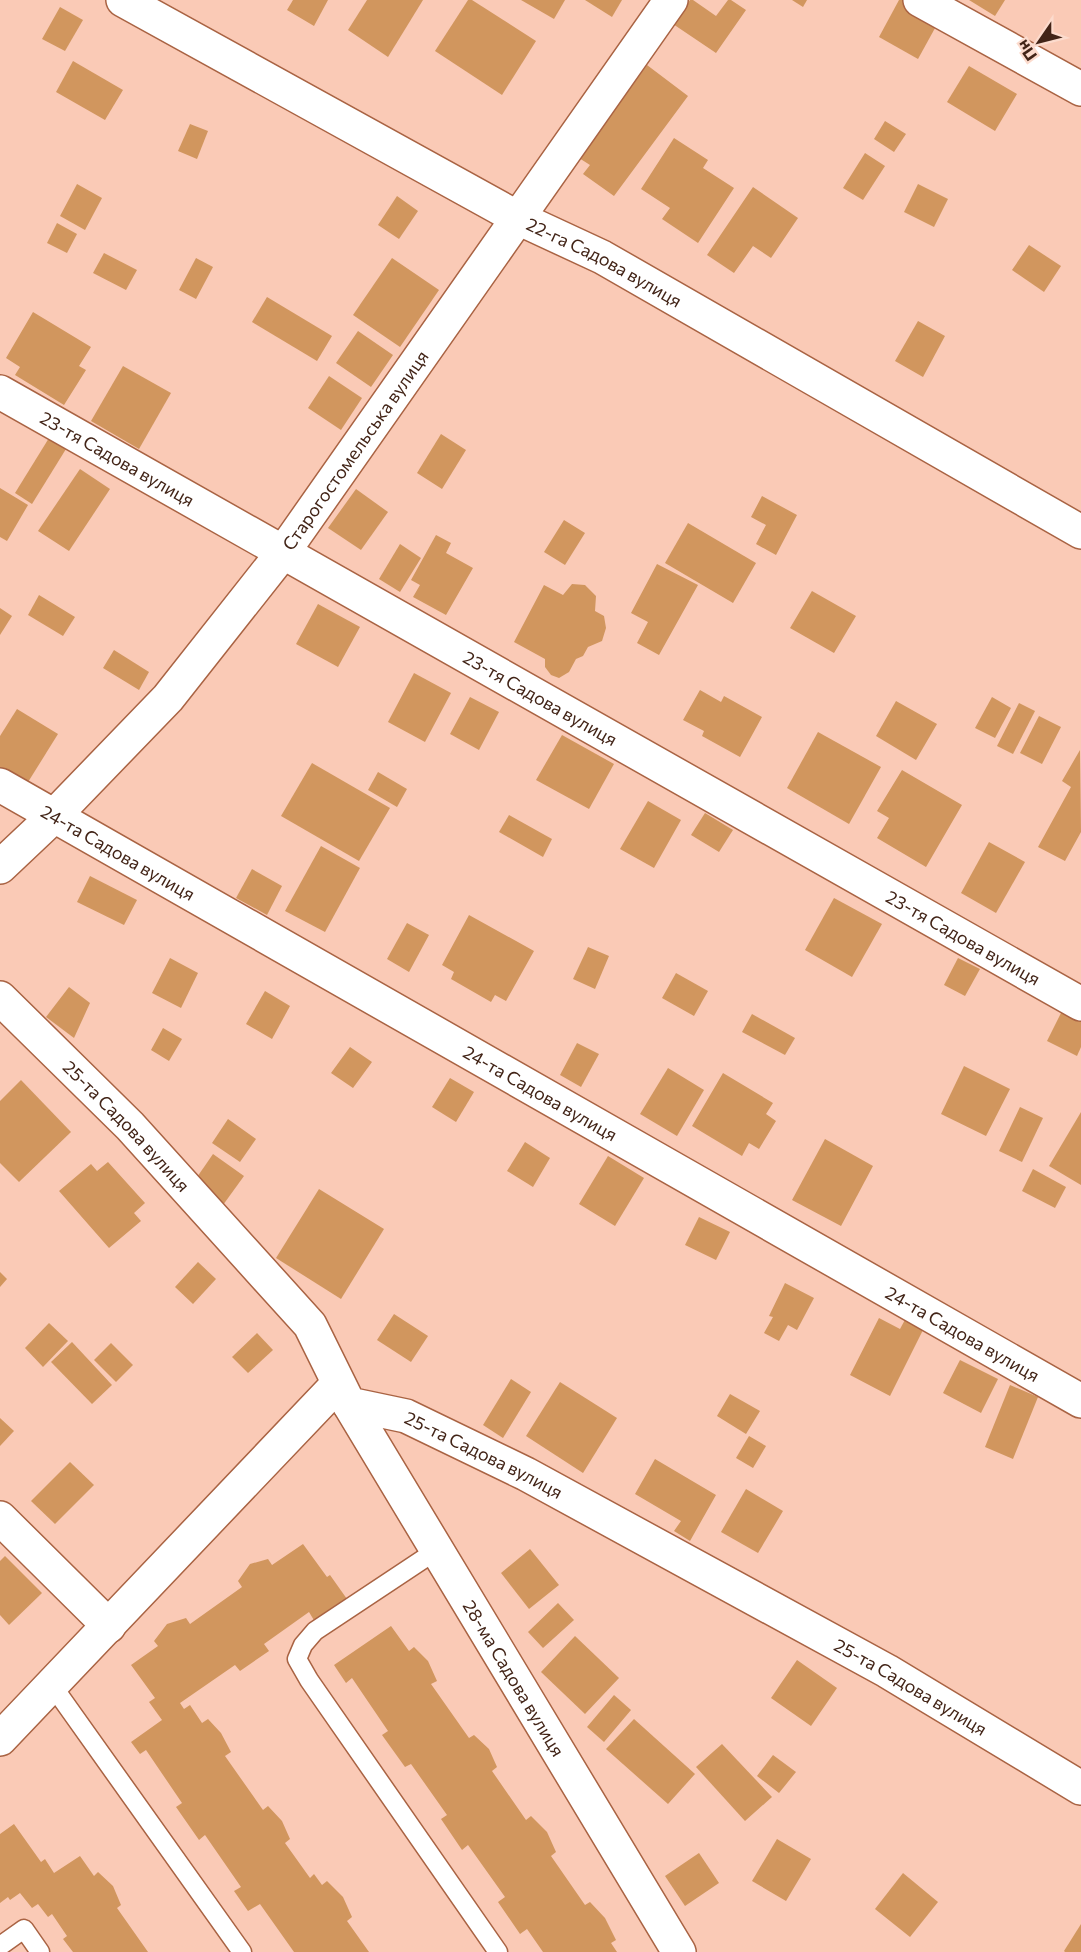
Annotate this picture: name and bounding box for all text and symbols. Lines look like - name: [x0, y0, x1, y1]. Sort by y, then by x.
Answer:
- north arrow: [1009, 12, 1069, 72]
- text: Пн: [1012, 37, 1040, 65]
- street label: 22-га Садова вулиця: [523, 212, 686, 312]
- street label: Старогостомельська вулиця: [277, 346, 433, 554]
- street label: 23-тя Садова вулиця: [37, 406, 198, 511]
- street label: 23-тя Садова вулиця: [459, 646, 621, 750]
- street label: 24-та Садова вулиця: [37, 800, 199, 905]
- street label: 23-тя Садова вулиця: [882, 885, 1044, 990]
- street label: 24-та Садова вулиця: [460, 1040, 621, 1145]
- street label: 25-та Садова вулиця: [59, 1056, 195, 1196]
- street label: 24-та Садова вулиця: [882, 1281, 1044, 1386]
- street label: 25-та Садова вулиця: [401, 1406, 567, 1503]
- street label: 28-ма Садова вулиця: [459, 1596, 570, 1760]
- street label: 25-та Садова вулиця: [830, 1633, 991, 1740]

